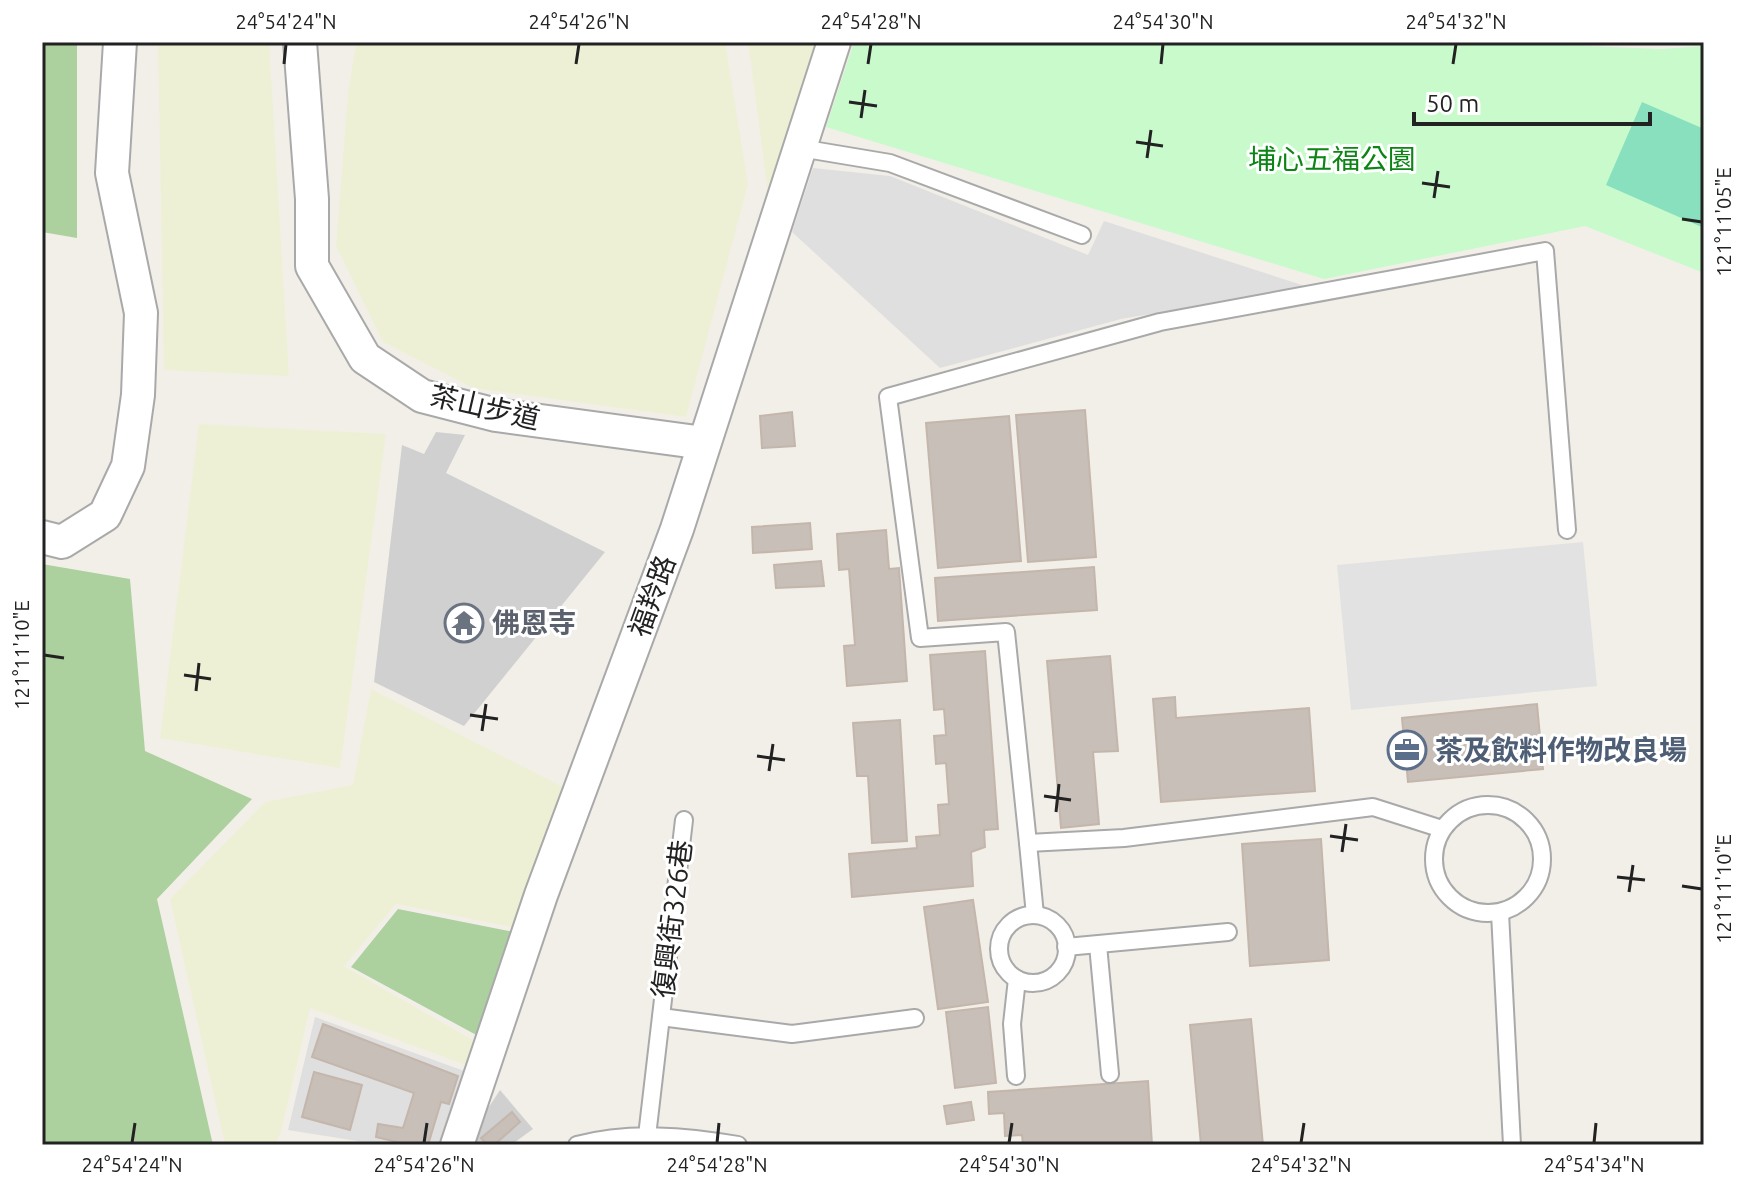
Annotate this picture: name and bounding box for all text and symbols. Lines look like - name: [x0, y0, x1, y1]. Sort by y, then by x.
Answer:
- text: 24°54'24"N: [235, 10, 337, 33]
- text: 24°54'26"N: [528, 10, 630, 33]
- text: 24°54'28"N: [820, 10, 922, 33]
- text: 24°54'30"N: [1112, 10, 1214, 33]
- text: 24°54'32"N: [1405, 10, 1507, 33]
- scale bar: [1414, 76, 1650, 126]
- text: 50 m: [1426, 90, 1479, 117]
- park label: 埔心五福公園: [1248, 143, 1416, 174]
- text: 121°11'05"E: [1712, 167, 1735, 277]
- street label: 茶山步道: [427, 379, 543, 434]
- street label: 福羚路: [623, 551, 680, 641]
- text: 121°11'10"E: [10, 600, 33, 710]
- temple icon: 佛恩寺: [443, 602, 485, 644]
- place label: 佛恩寺: [492, 607, 576, 638]
- office icon: 茶及飲料作物改良場: [1386, 729, 1428, 771]
- place label: 茶及飲料作物改良場: [1435, 734, 1687, 765]
- text: 121°11'10"E: [1712, 834, 1735, 944]
- street label: 復興街326巷: [646, 838, 697, 1000]
- text: 24°54'24"N: [81, 1153, 183, 1176]
- text: 24°54'26"N: [373, 1153, 475, 1176]
- text: 24°54'28"N: [666, 1153, 768, 1176]
- text: 24°54'30"N: [958, 1153, 1060, 1176]
- text: 24°54'32"N: [1250, 1153, 1352, 1176]
- text: 24°54'34"N: [1543, 1153, 1645, 1176]

